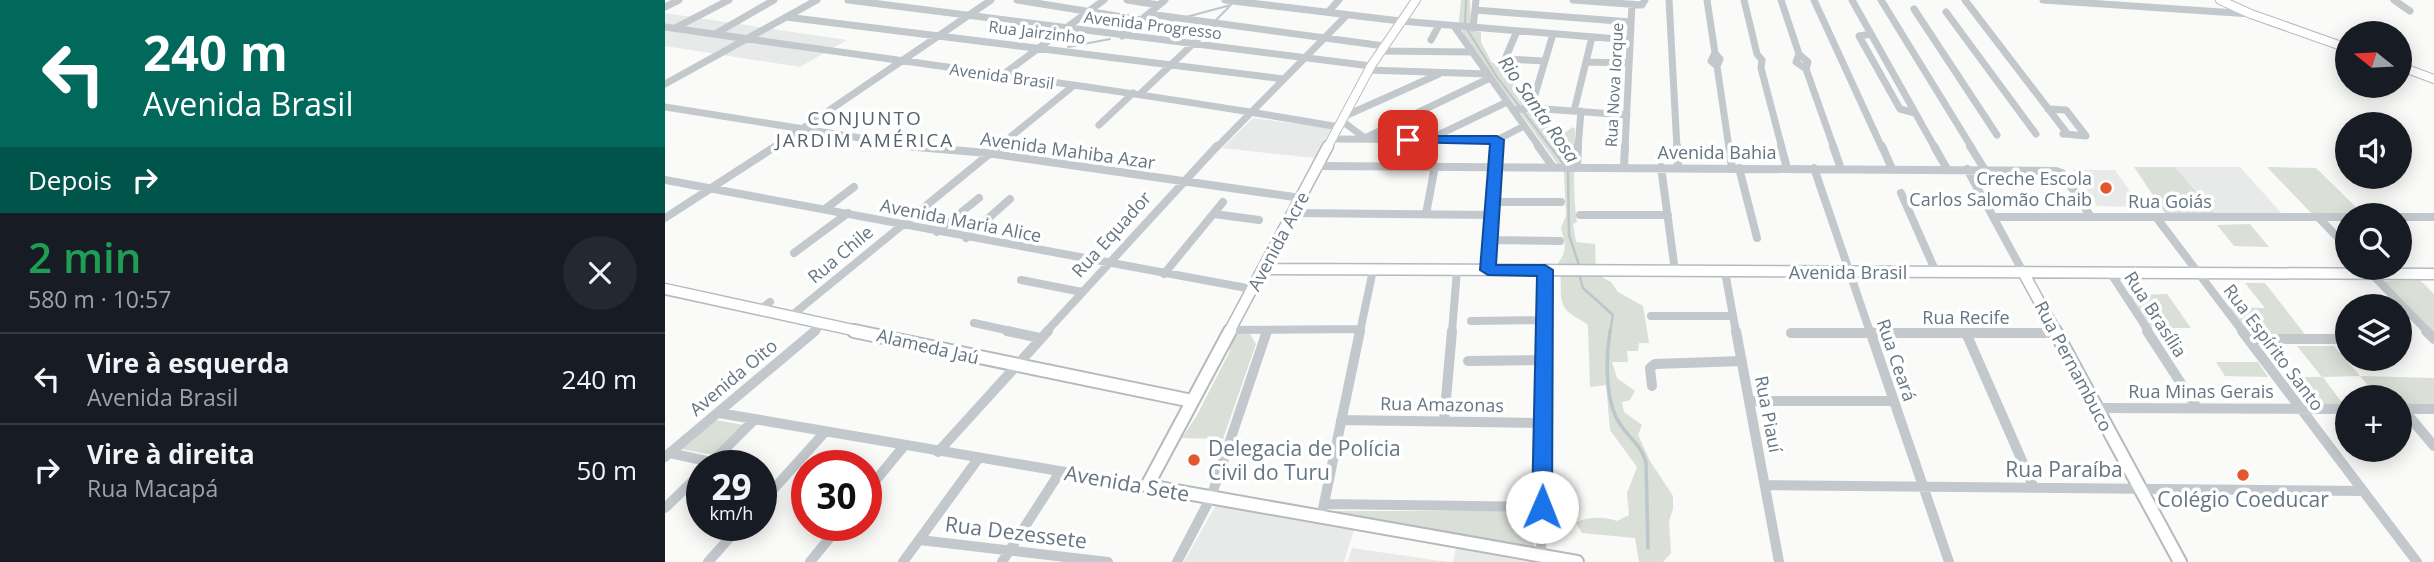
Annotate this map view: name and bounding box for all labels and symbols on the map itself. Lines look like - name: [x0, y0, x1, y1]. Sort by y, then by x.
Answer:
- street label: Avenida Progresso: [1083, 6, 1223, 44]
- street label: Rua Jairzinho: [987, 15, 1087, 49]
- north arrow: [2335, 21, 2411, 98]
- street label: Rua Nova Iorque: [1600, 22, 1628, 148]
- water label: Rio Santa Rosa: [1493, 50, 1586, 168]
- street label: Avenida Brasil: [948, 58, 1056, 94]
- district label: CONJUNTO JARDIM AMÉRICA: [774, 105, 954, 153]
- pin: [1378, 110, 1438, 170]
- street label: Avenida Mahiba Azar: [979, 126, 1158, 174]
- street label: Avenida Bahia: [1658, 140, 1776, 164]
- place label: Creche Escola Carlos Salomão Chaib: [1909, 166, 2092, 211]
- marker: Creche Escola Carlos Salomão Chaib: [2098, 180, 2114, 196]
- street label: Rua Equador: [1066, 185, 1157, 282]
- street label: Avenida Acre: [1242, 187, 1314, 295]
- street label: Rua Goiás: [2128, 189, 2212, 213]
- street label: Avenida Maria Alice: [878, 193, 1044, 247]
- street label: Rua Chile: [802, 220, 878, 288]
- street label: Avenida Brasil: [1789, 260, 1907, 284]
- street label: Rua Brasília: [2119, 266, 2193, 362]
- street label: Rua Espírito Santo: [2218, 279, 2330, 415]
- street label: Rua Pernambuco: [2030, 297, 2118, 435]
- street label: Rua Recife: [1922, 305, 2010, 329]
- street label: Rua Ceará: [1872, 316, 1922, 404]
- street label: Alameda Jaú: [875, 323, 981, 369]
- street label: Avenida Oito: [684, 333, 782, 421]
- street label: Rua Piauí: [1750, 374, 1788, 455]
- street label: Rua Minas Gerais: [2128, 379, 2274, 403]
- street label: Rua Amazonas: [1380, 391, 1504, 417]
- place label: Delegacia de Polícia Civil do Turu: [1208, 434, 1401, 486]
- speed limit sign: 30: [791, 450, 882, 541]
- marker: Delegacia de Polícia Civil do Turu: [1186, 452, 1202, 468]
- street label: Rua Paraíba: [2005, 455, 2123, 483]
- street label: Avenida Sete: [1062, 458, 1192, 508]
- marker: Colégio Coeducar: [2235, 467, 2251, 483]
- position arrow: [1505, 470, 1579, 544]
- place label: Colégio Coeducar: [2157, 485, 2329, 513]
- street label: Rua Dezessete: [943, 509, 1089, 555]

